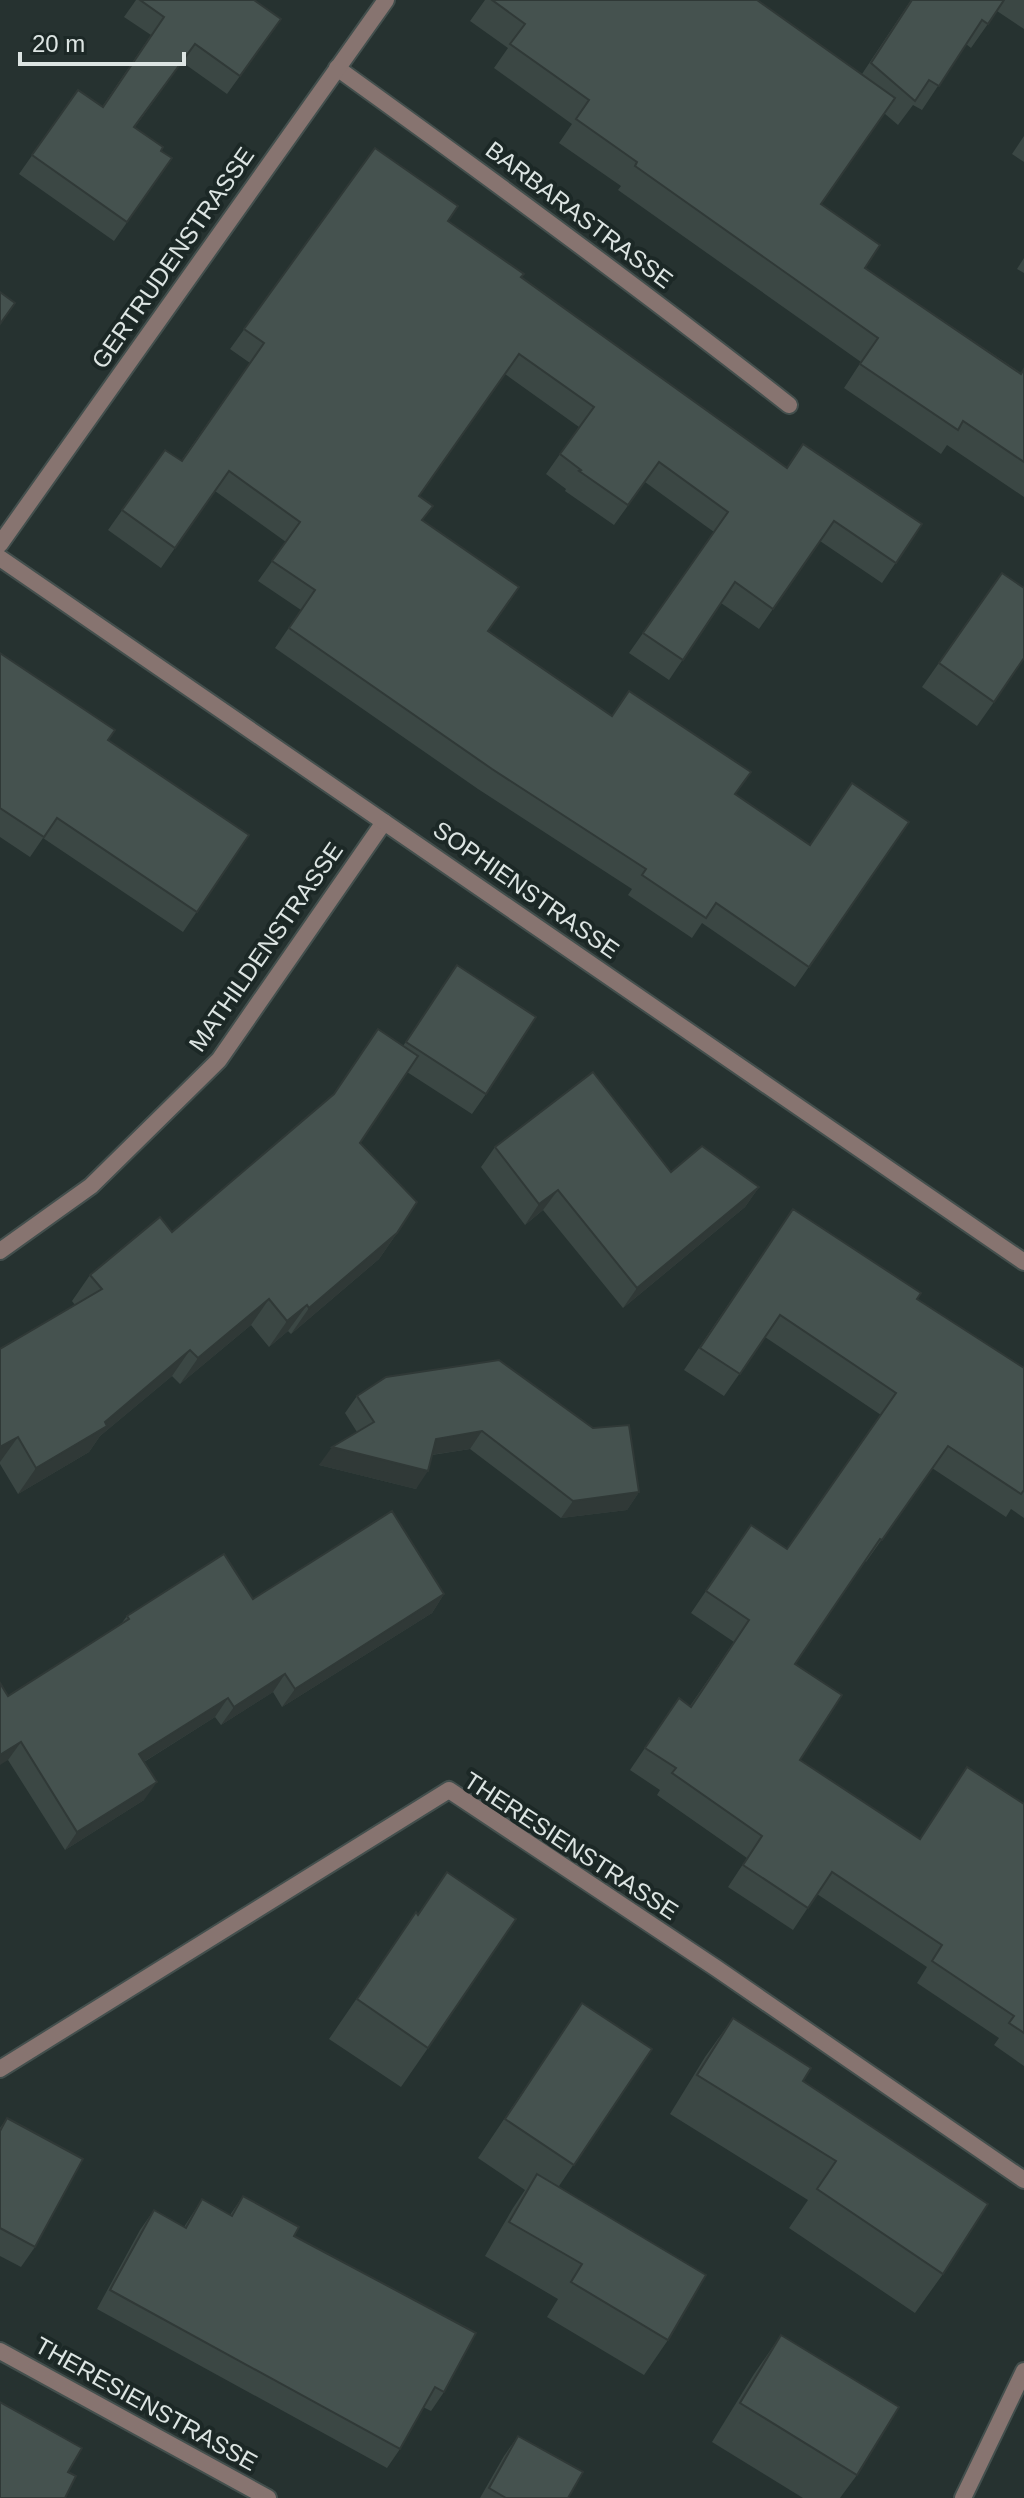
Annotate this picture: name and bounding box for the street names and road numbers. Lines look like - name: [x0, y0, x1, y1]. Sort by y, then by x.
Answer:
- street label: BARBARASTRASSE: [481, 136, 678, 294]
- street label: GERTRUDENSTRASSE: [86, 142, 259, 373]
- street label: SOPHIENSTRASSE: [428, 815, 624, 964]
- street label: MATHILDENSTRASSE: [183, 837, 348, 1056]
- street label: THERESIENSTRASSE: [459, 1766, 683, 1925]
- street label: THERESIENSTRASSE: [31, 2331, 262, 2476]

